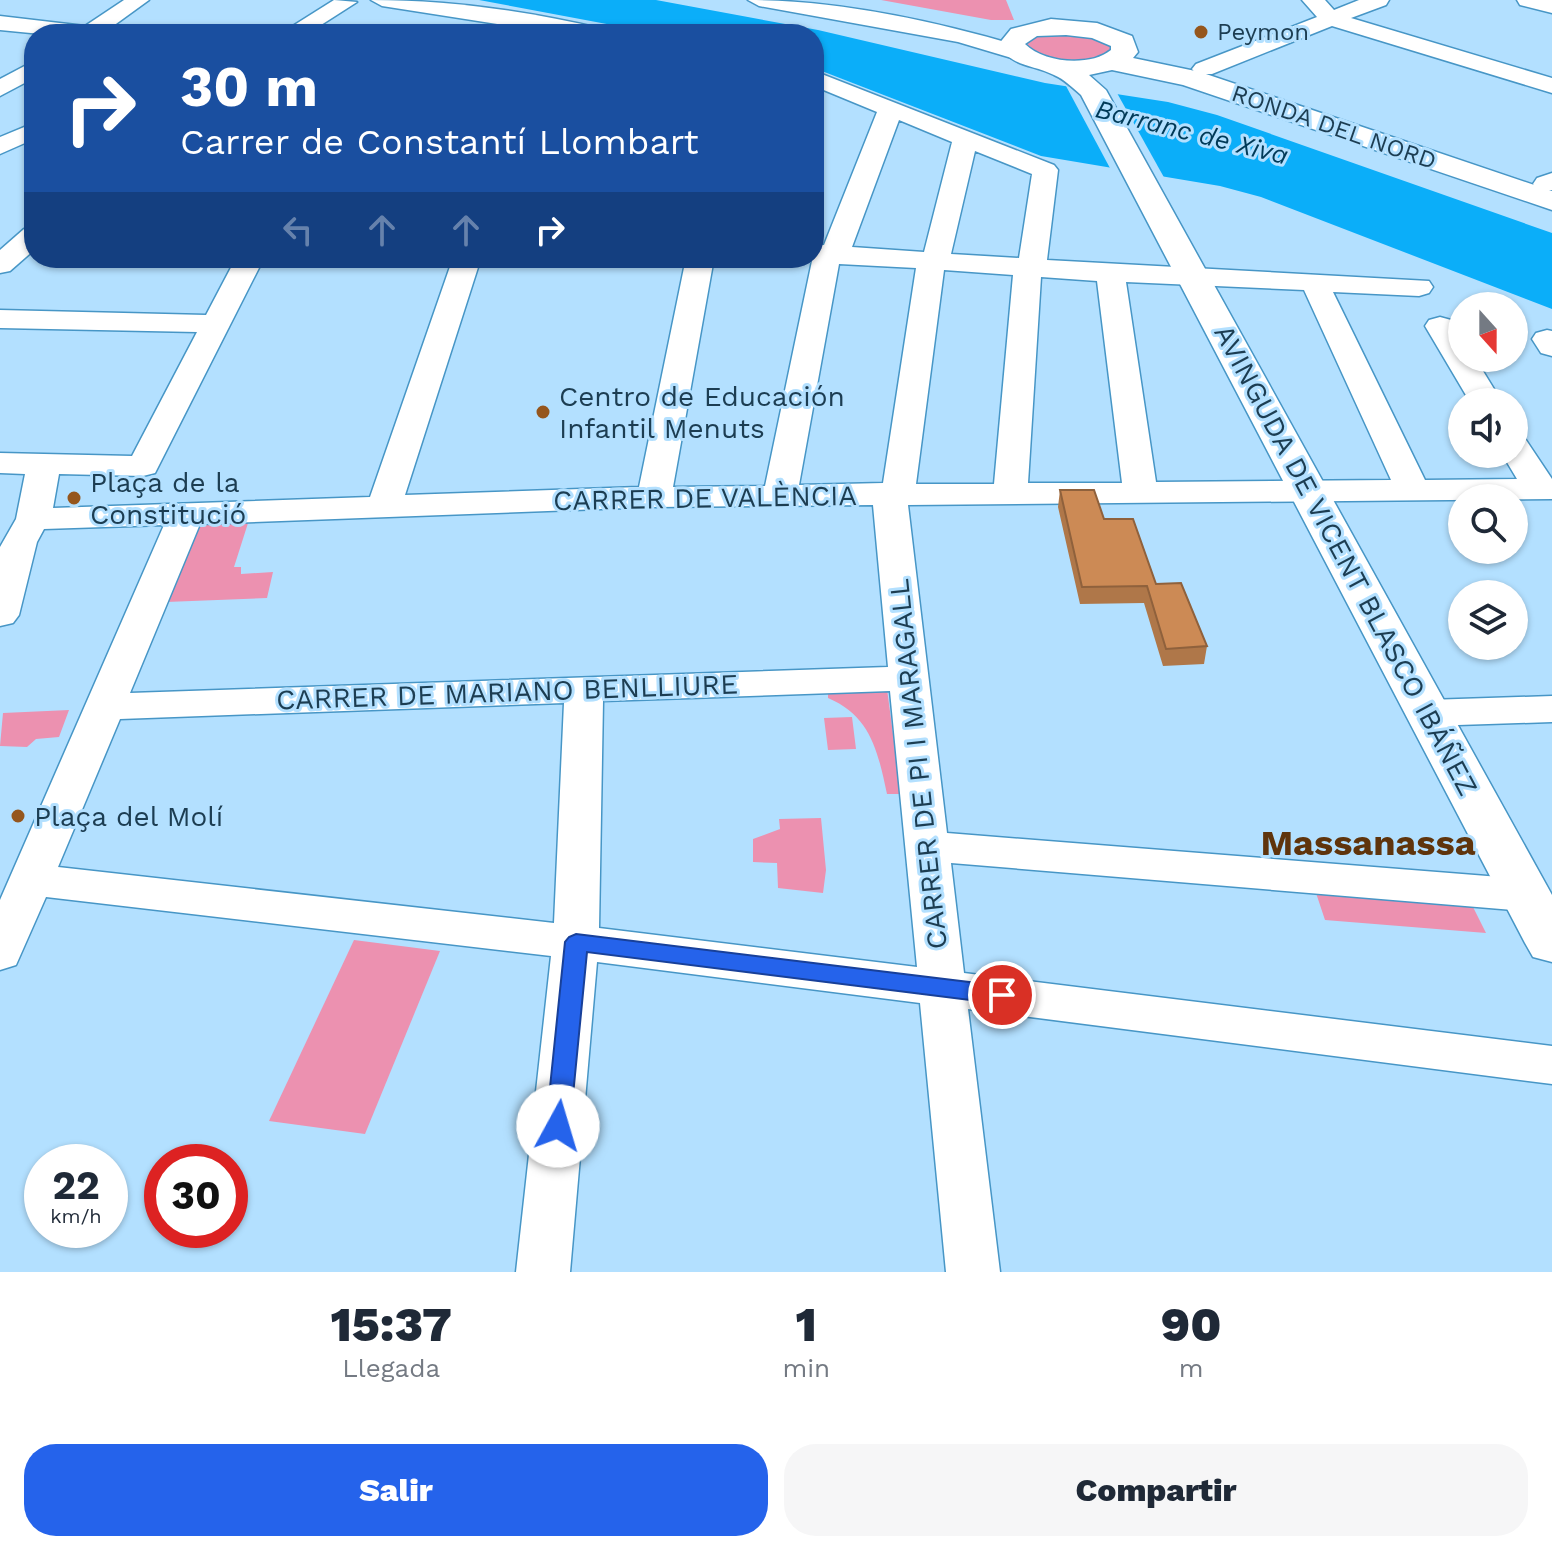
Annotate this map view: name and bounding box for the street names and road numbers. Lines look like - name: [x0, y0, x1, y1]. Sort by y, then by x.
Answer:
- street label: RONDA DEL NORD: [1228, 79, 1440, 175]
- street label: AVINGUDA DE VICENT BLASCO IBÁÑEZ: [1207, 319, 1485, 801]
- street label: CARRER DE VALÈNCIA: [553, 479, 857, 517]
- street label: CARRER DE PI I MARAGALL: [882, 577, 954, 951]
- street label: CARRER DE MARIANO BENLLIURE: [275, 667, 739, 717]

